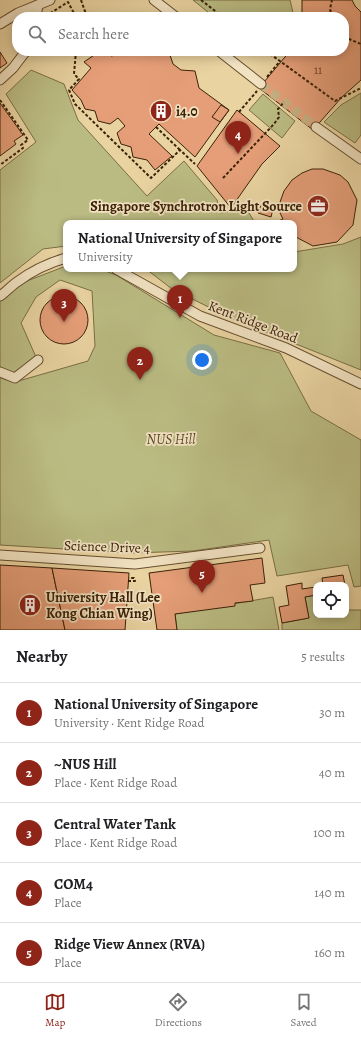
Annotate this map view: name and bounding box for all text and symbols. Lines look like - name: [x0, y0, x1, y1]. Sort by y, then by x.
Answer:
- search box: [12, 12, 349, 56]
- icon: search: [26, 23, 48, 45]
- text: Search here: [58, 24, 129, 44]
- house number: 11: [314, 62, 322, 78]
- building icon: i4.0: [148, 98, 174, 124]
- place label: i4.0: [176, 102, 198, 121]
- pin: 4: [225, 121, 251, 154]
- office icon: Singapore Synchrotron Light Source: [305, 193, 331, 219]
- place label: Singapore Synchrotron Light Source: [90, 197, 303, 216]
- popup: [63, 220, 297, 272]
- text: National University of Singapore: [78, 228, 282, 248]
- text: University: [78, 248, 133, 265]
- pin: 1: [167, 285, 193, 318]
- pin: 3: [51, 289, 77, 322]
- street label: Kent Ridge Road: [205, 296, 301, 348]
- pin: 2: [127, 347, 153, 380]
- your location: [192, 350, 212, 370]
- park label: NUS Hill: [147, 430, 196, 449]
- street label: Science Drive 4: [64, 536, 150, 558]
- pin: 5: [189, 560, 215, 593]
- map controls: [313, 582, 349, 618]
- button: locate: [313, 582, 349, 618]
- place label: University Hall (Lee Kong Chian Wing): [46, 588, 161, 623]
- building icon: University Hall (Lee Kong Chian Wing): [17, 592, 43, 618]
- text: Nearby: [16, 645, 67, 668]
- text: 5 results: [301, 648, 345, 665]
- text: National University of Singapore: [54, 694, 258, 714]
- text: 1: [27, 704, 31, 721]
- text: 30 m: [319, 704, 345, 721]
- text: University · Kent Ridge Road: [54, 714, 205, 731]
- text: ~NUS Hill: [54, 754, 116, 774]
- text: 2: [26, 764, 32, 781]
- text: 40 m: [319, 764, 345, 781]
- text: Place · Kent Ridge Road: [54, 774, 177, 791]
- text: Central Water Tank: [54, 814, 176, 834]
- text: 3: [26, 824, 32, 841]
- text: 100 m: [313, 824, 345, 841]
- text: Place · Kent Ridge Road: [54, 834, 177, 851]
- text: COM4: [54, 874, 93, 894]
- text: 4: [26, 884, 32, 901]
- text: 140 m: [314, 884, 345, 901]
- text: Place: [54, 894, 82, 911]
- text: Ridge View Annex (RVA): [54, 934, 205, 954]
- text: 5: [26, 944, 32, 961]
- text: 160 m: [314, 944, 345, 961]
- text: Place: [54, 954, 82, 971]
- tab: Map: [44, 991, 66, 1030]
- tab: Directions: [155, 991, 202, 1030]
- tab: Saved: [291, 991, 317, 1030]

